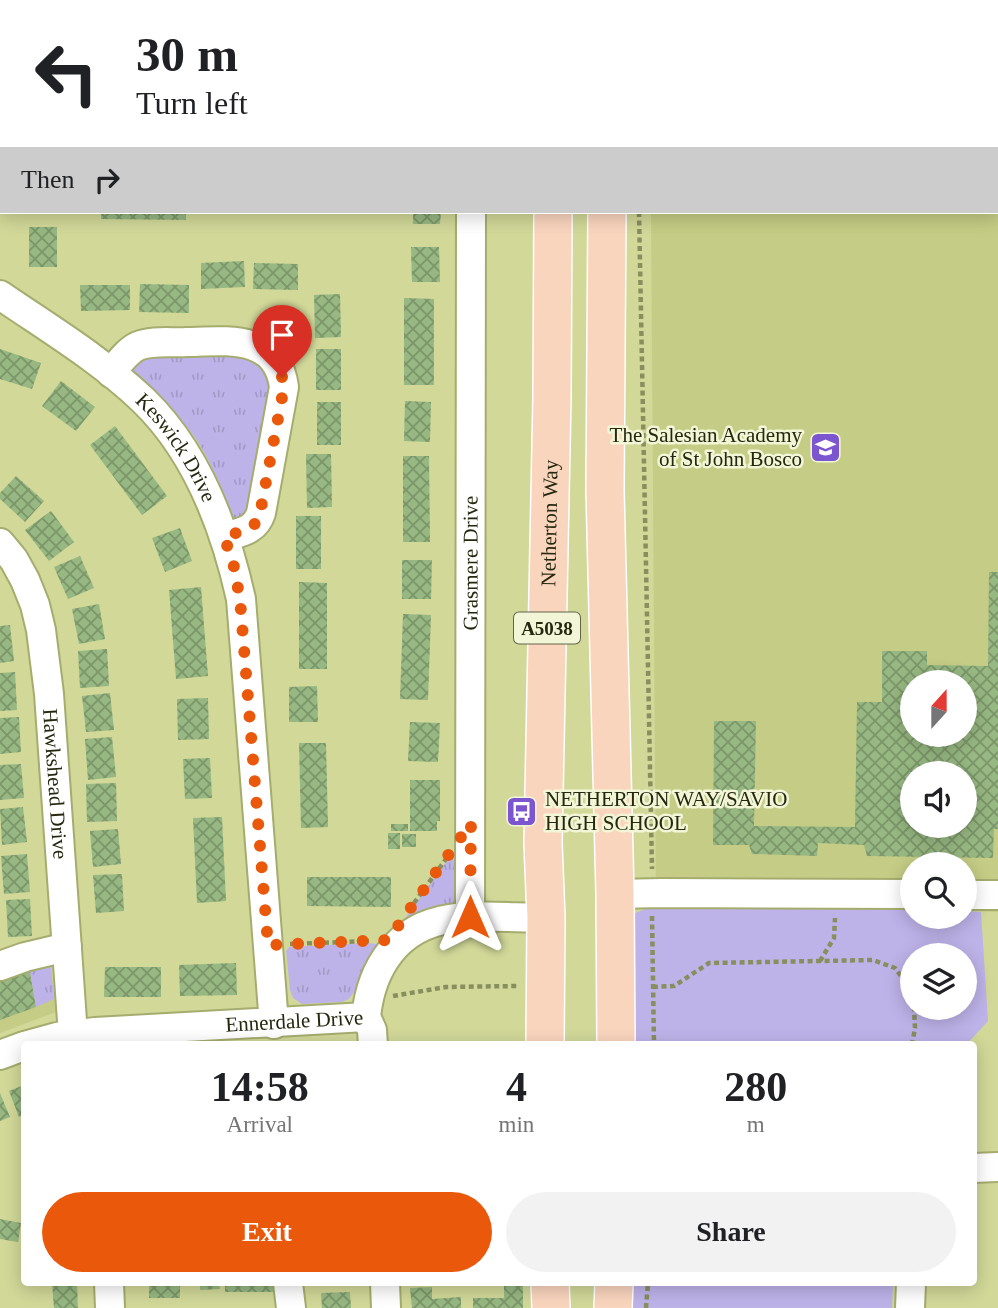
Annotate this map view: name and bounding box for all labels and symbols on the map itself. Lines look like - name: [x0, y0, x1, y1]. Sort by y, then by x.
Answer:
- pin: [252, 305, 312, 377]
- street label: Keswick Drive: [131, 388, 221, 505]
- place label: The Salesian Academy of St John Bosco: [610, 423, 802, 471]
- school or university icon: The Salesian Academy of St John Bosco: [808, 430, 842, 464]
- street label: Netherton Way: [536, 459, 563, 587]
- street label: Grasmere Drive: [458, 496, 483, 630]
- road number: A5038: [514, 612, 580, 643]
- north arrow: [900, 670, 976, 747]
- street label: Hawkshead Drive: [38, 708, 73, 860]
- place label: NETHERTON WAY/SAVIO HIGH SCHOOL: [545, 787, 787, 835]
- bus stop icon: NETHERTON WAY/SAVIO HIGH SCHOOL: [505, 794, 539, 828]
- position arrow: [433, 880, 507, 954]
- street label: Ennerdale Drive: [225, 1005, 364, 1037]

